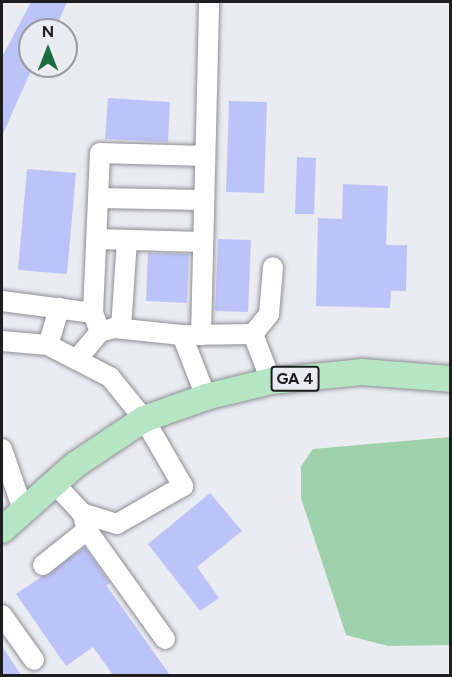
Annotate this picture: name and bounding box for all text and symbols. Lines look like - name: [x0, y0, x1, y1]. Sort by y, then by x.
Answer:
- north arrow: [18, 18, 78, 78]
- text: N: [42, 22, 54, 41]
- road number: GA 4: [270, 366, 320, 392]

